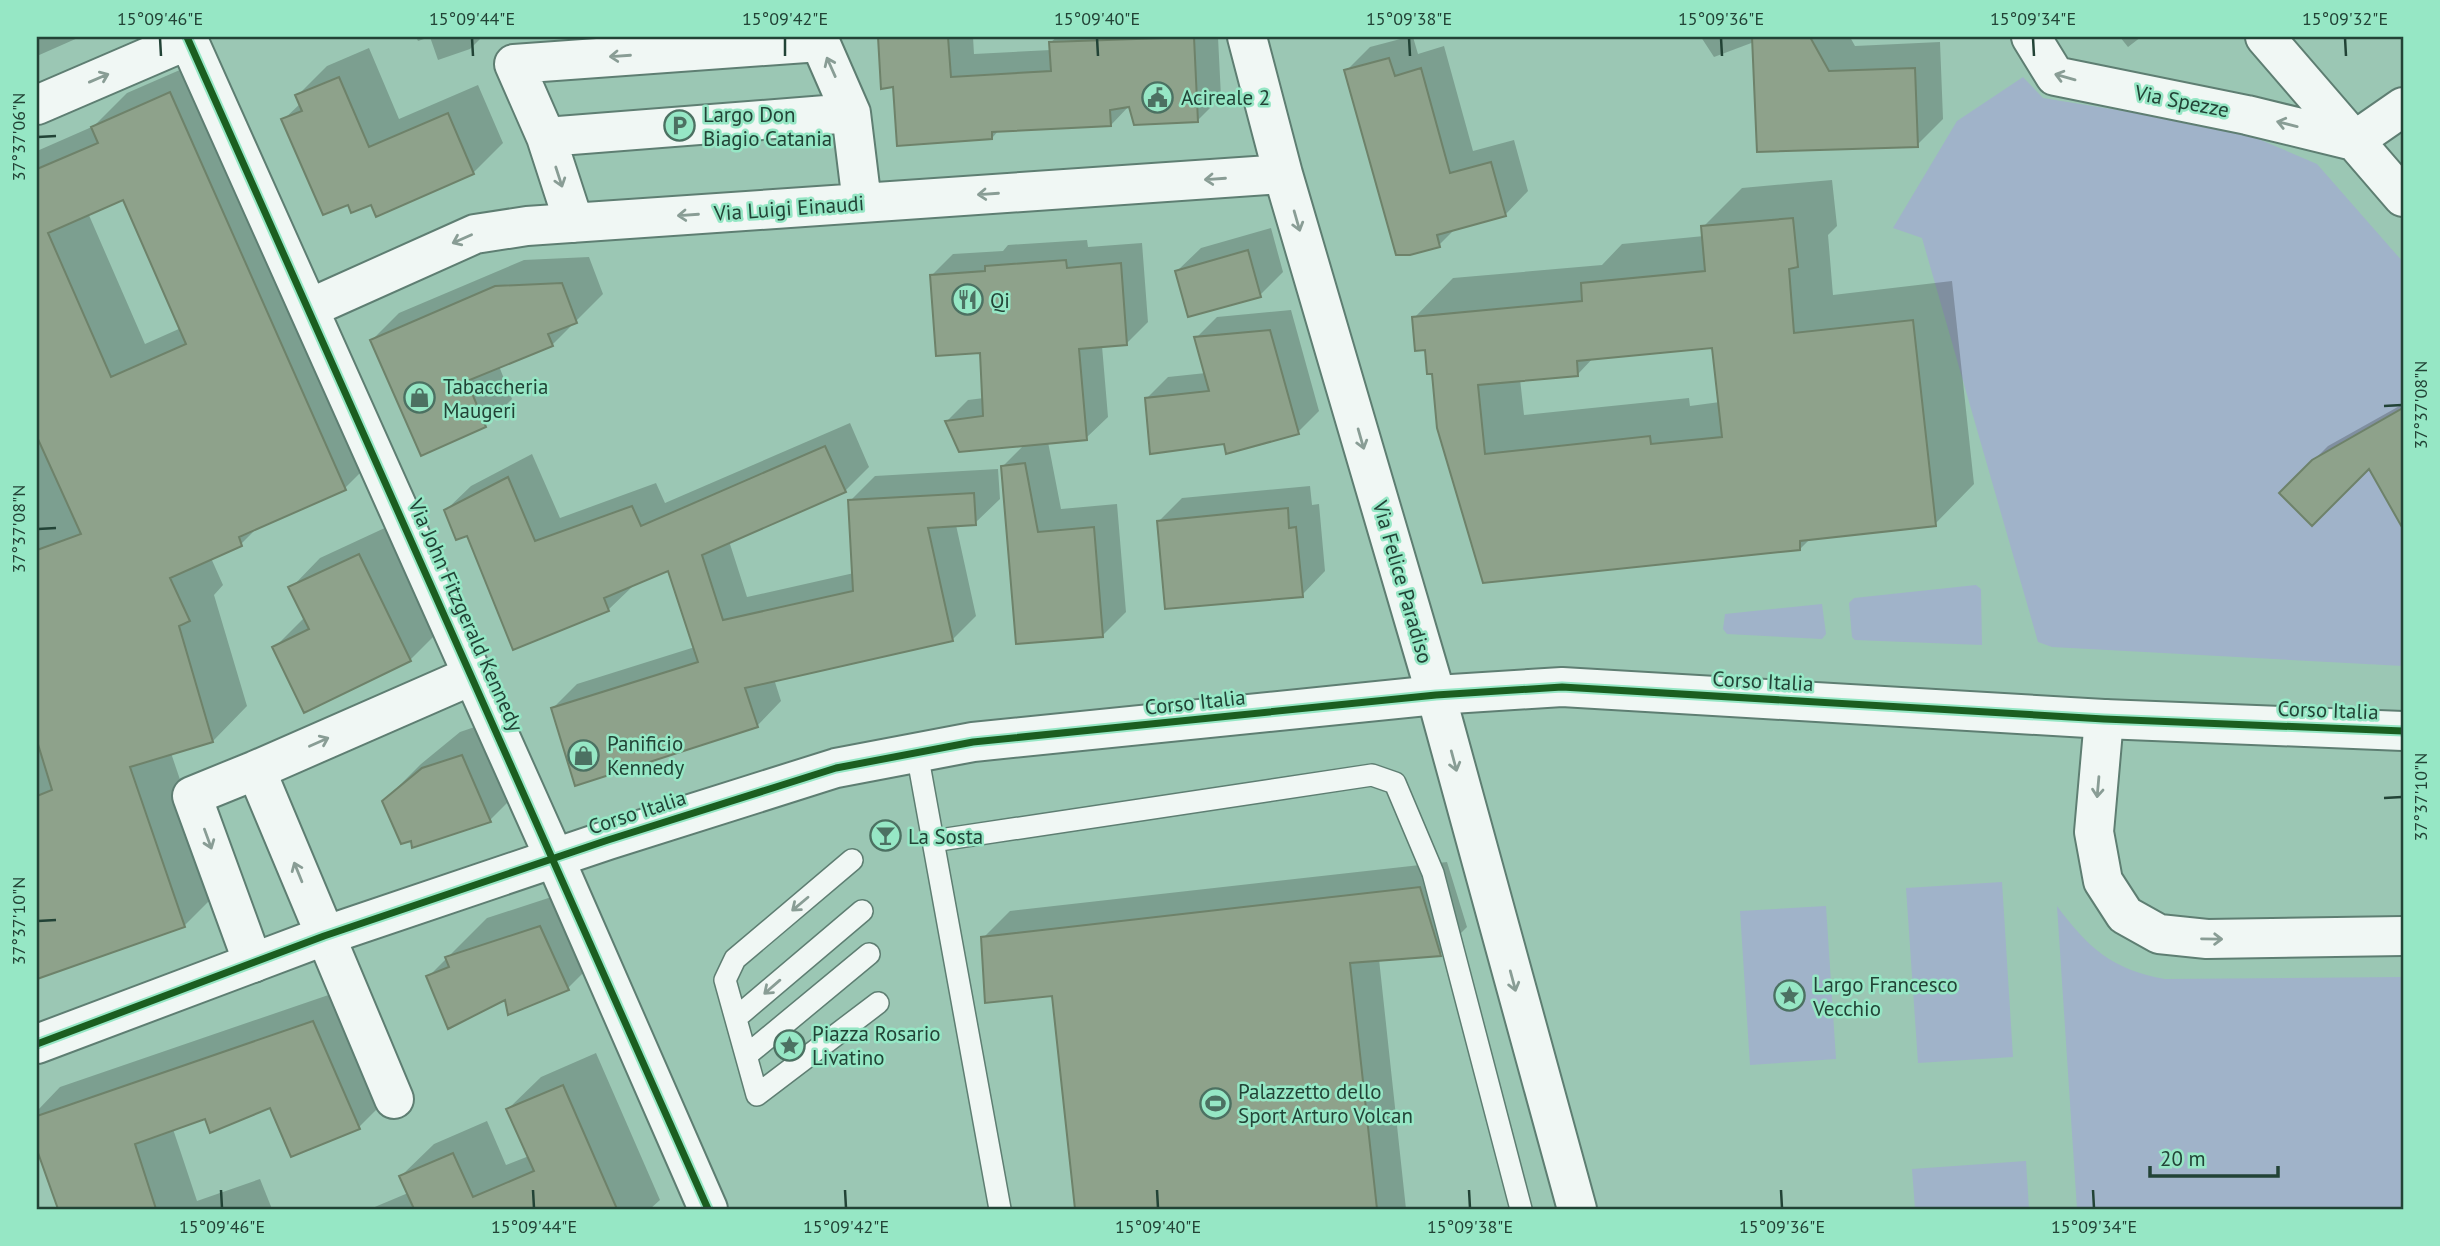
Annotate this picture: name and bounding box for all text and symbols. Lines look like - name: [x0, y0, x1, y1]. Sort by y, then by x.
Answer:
- text: 15°09'46"E: [117, 7, 203, 30]
- text: 15°09'44"E: [429, 7, 515, 30]
- text: 15°09'42"E: [742, 7, 828, 30]
- text: 15°09'40"E: [1054, 7, 1140, 30]
- text: 15°09'38"E: [1366, 7, 1452, 30]
- text: 15°09'36"E: [1678, 7, 1764, 30]
- text: 15°09'34"E: [1990, 7, 2076, 30]
- text: 15°09'32"E: [2302, 7, 2388, 30]
- one-way arrow: [609, 50, 632, 63]
- one-way arrow: [824, 56, 837, 78]
- one-way arrow: [2055, 70, 2077, 83]
- one-way arrow: [88, 71, 110, 84]
- street label: Via Spezze: [2132, 78, 2232, 123]
- public building icon: Acireale 2: [1141, 80, 1175, 114]
- place label: Acireale 2: [1181, 84, 1270, 111]
- text: 37°37'06"N: [7, 93, 30, 181]
- place label: Largo Don Biagio Catania: [703, 101, 832, 152]
- parking icon: Largo Don Biagio Catania: [663, 109, 697, 143]
- one-way arrow: [2277, 117, 2299, 130]
- one-way arrow: [553, 166, 566, 188]
- one-way arrow: [1204, 173, 1227, 186]
- one-way arrow: [977, 188, 1000, 201]
- street label: Via Luigi Einaudi: [712, 189, 865, 227]
- one-way arrow: [677, 209, 699, 222]
- one-way arrow: [1291, 210, 1304, 232]
- one-way arrow: [452, 233, 474, 246]
- restaurant icon: Qi: [950, 283, 984, 317]
- place label: Qi: [990, 287, 1010, 314]
- text: 37°37'08"N: [2409, 361, 2432, 449]
- place label: Tabaccheria Maugeri: [443, 373, 548, 424]
- shop icon: Tabaccheria Maugeri: [403, 381, 437, 415]
- one-way arrow: [1355, 428, 1368, 450]
- text: 37°37'08"N: [7, 485, 30, 573]
- street label: Via John Fitzgerald Kennedy: [402, 494, 530, 736]
- street label: Via Felice Paradiso: [1367, 497, 1439, 667]
- street label: Corso Italia: [1712, 665, 1814, 697]
- street label: Corso Italia: [1143, 683, 1247, 721]
- street label: Corso Italia: [2277, 695, 2379, 725]
- place label: Panificio Kennedy: [607, 730, 684, 781]
- one-way arrow: [308, 735, 329, 748]
- shop icon: Panificio Kennedy: [567, 738, 601, 772]
- one-way arrow: [1448, 749, 1461, 772]
- text: 37°37'10"N: [2409, 753, 2432, 841]
- one-way arrow: [2091, 775, 2104, 798]
- street label: Corso Italia: [585, 784, 689, 840]
- bar icon: La Sosta: [868, 819, 902, 853]
- place label: La Sosta: [908, 823, 983, 850]
- one-way arrow: [202, 828, 215, 850]
- one-way arrow: [291, 862, 304, 884]
- text: 37°37'10"N: [7, 877, 30, 965]
- one-way arrow: [791, 896, 809, 912]
- one-way arrow: [2200, 932, 2223, 946]
- one-way arrow: [1508, 969, 1521, 991]
- place label: Largo Francesco Vecchio: [1812, 971, 1958, 1022]
- one-way arrow: [764, 979, 782, 995]
- place icon: Largo Francesco Vecchio: [1773, 979, 1807, 1013]
- place label: Piazza Rosario Livatino: [812, 1020, 941, 1071]
- place icon: Piazza Rosario Livatino: [772, 1028, 806, 1062]
- place label: Palazzetto dello Sport Arturo Volcan: [1238, 1078, 1413, 1129]
- sports icon: Palazzetto dello Sport Arturo Volcan: [1198, 1086, 1232, 1120]
- scale bar: [2150, 1134, 2277, 1178]
- text: 20 m: [2160, 1145, 2206, 1172]
- text: 15°09'46"E: [179, 1215, 265, 1238]
- text: 15°09'44"E: [491, 1215, 577, 1238]
- text: 15°09'42"E: [803, 1215, 889, 1238]
- text: 15°09'40"E: [1115, 1215, 1201, 1238]
- text: 15°09'38"E: [1427, 1215, 1513, 1238]
- text: 15°09'36"E: [1739, 1215, 1825, 1238]
- text: 15°09'34"E: [2051, 1215, 2137, 1238]

